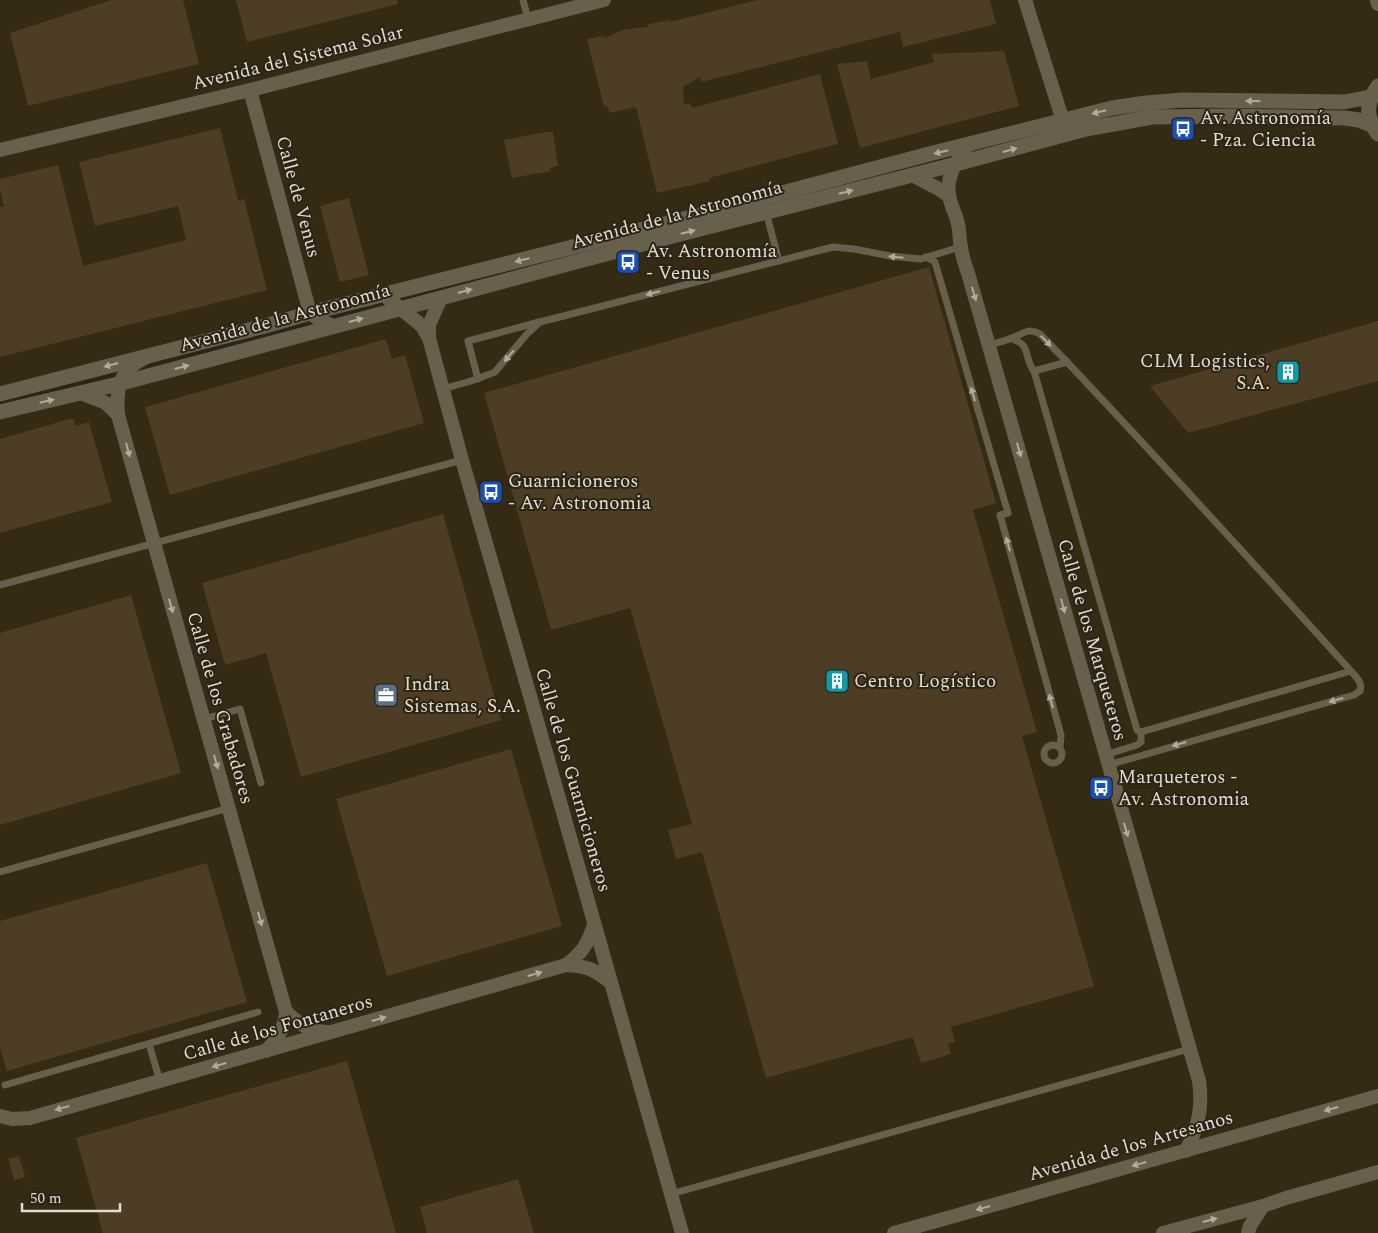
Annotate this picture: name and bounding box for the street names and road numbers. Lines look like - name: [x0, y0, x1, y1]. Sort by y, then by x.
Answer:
- street label: Avenida del Sistema Solar: [189, 18, 407, 98]
- street label: Calle de Venus: [268, 133, 328, 261]
- street label: Avenida de la Astronomía: [568, 173, 786, 257]
- street label: Avenida de la Astronomía: [176, 276, 394, 360]
- street label: Calle de los Marqueteros: [1049, 536, 1135, 744]
- street label: Calle de los Grabadores: [179, 608, 261, 808]
- street label: Calle de los Guarnicioneros: [527, 664, 619, 896]
- street label: Calle de los Fontaneros: [180, 987, 376, 1069]
- street label: Avenida de los Artesanos: [1025, 1103, 1237, 1189]

